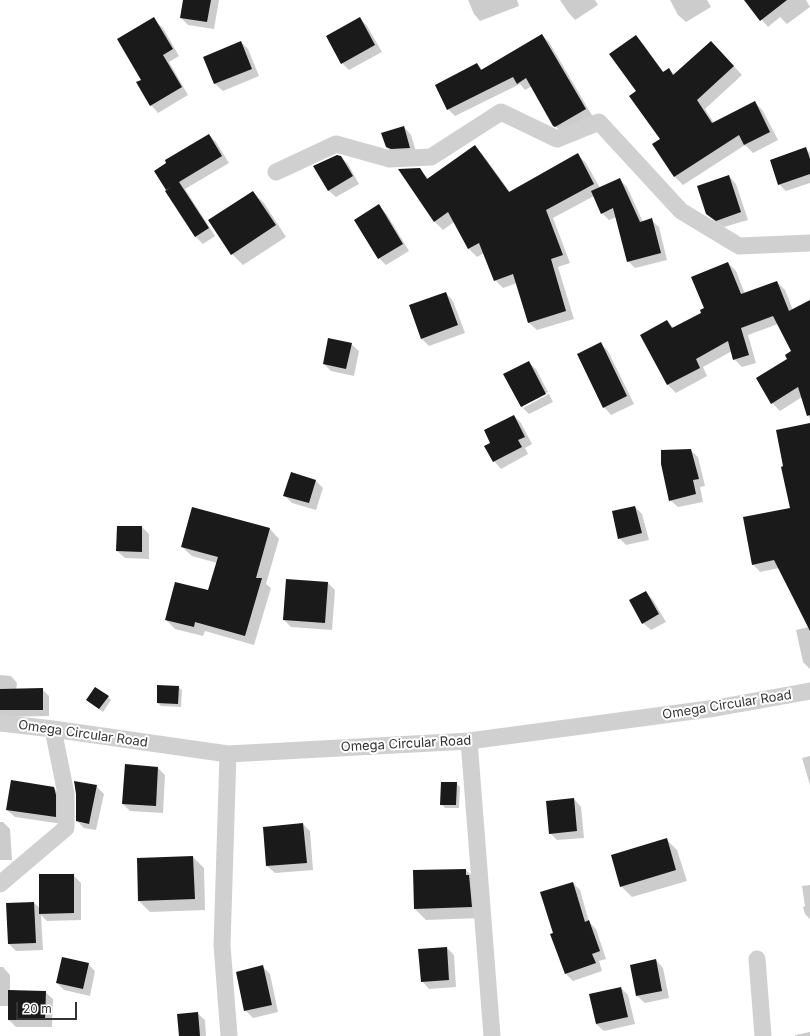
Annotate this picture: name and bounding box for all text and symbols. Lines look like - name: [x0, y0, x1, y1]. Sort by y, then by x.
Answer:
- street label: Omega Circular Road: [661, 687, 793, 723]
- street label: Omega Circular Road: [17, 717, 149, 751]
- street label: Omega Circular Road: [340, 733, 472, 755]
- scale bar: [18, 994, 79, 1020]
- text: 20 m: [23, 1001, 52, 1016]

